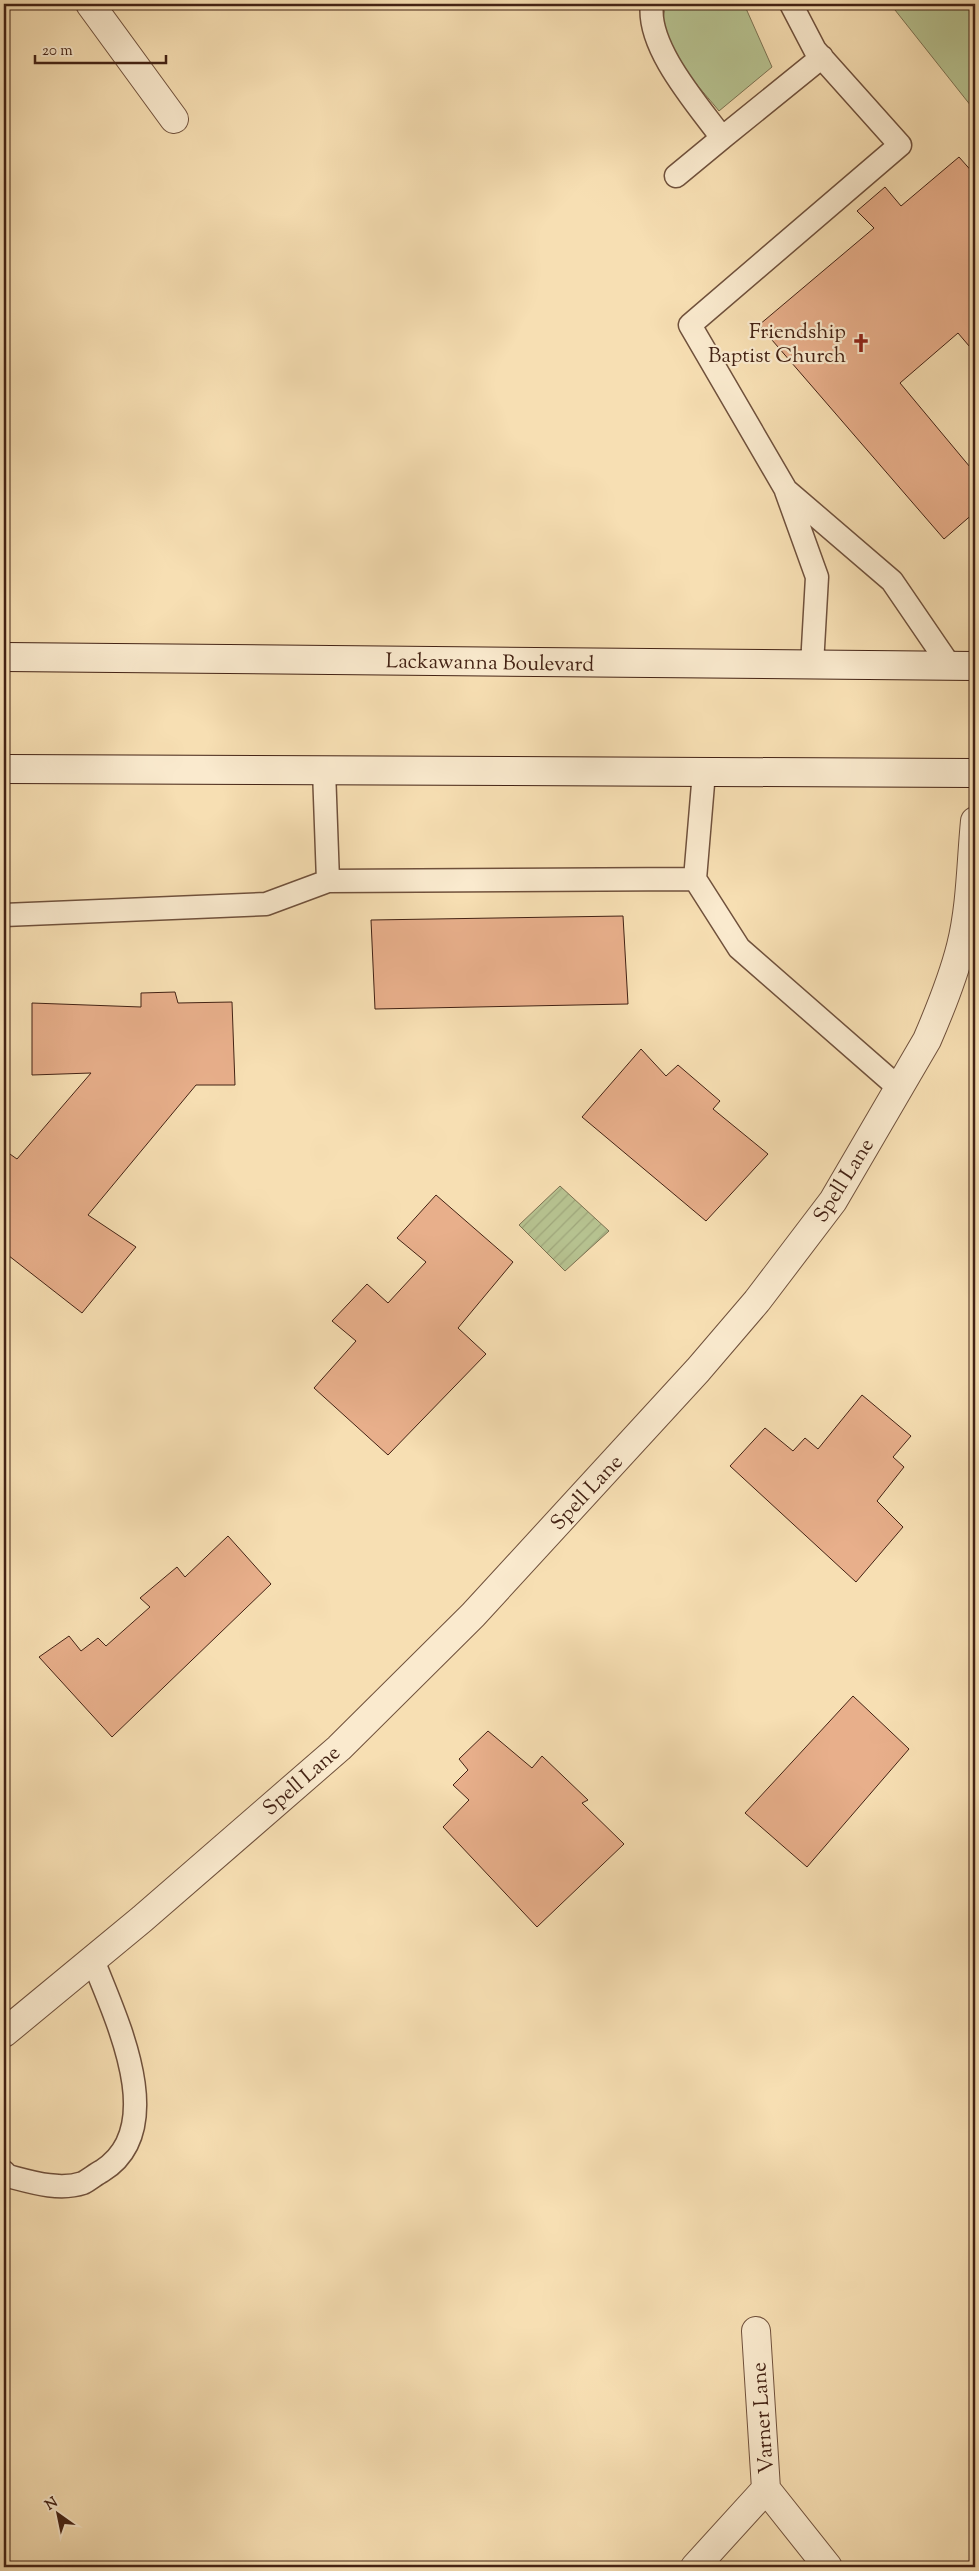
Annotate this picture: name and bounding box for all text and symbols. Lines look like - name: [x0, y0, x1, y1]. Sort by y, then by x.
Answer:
- scale bar: [35, 32, 166, 64]
- text: 20 m: [42, 41, 73, 62]
- place label: Friendship Baptist Church: [708, 318, 846, 372]
- church icon: Friendship Baptist Church: [850, 332, 872, 354]
- street label: Lackawanna Boulevard: [385, 647, 595, 681]
- street label: Spell Lane: [807, 1133, 882, 1229]
- street label: Spell Lane: [544, 1449, 631, 1538]
- street label: Spell Lane: [257, 1739, 348, 1824]
- street label: Varner Lane: [745, 2361, 783, 2475]
- north arrow: [32, 2488, 82, 2538]
- text: N: [42, 2493, 62, 2516]

